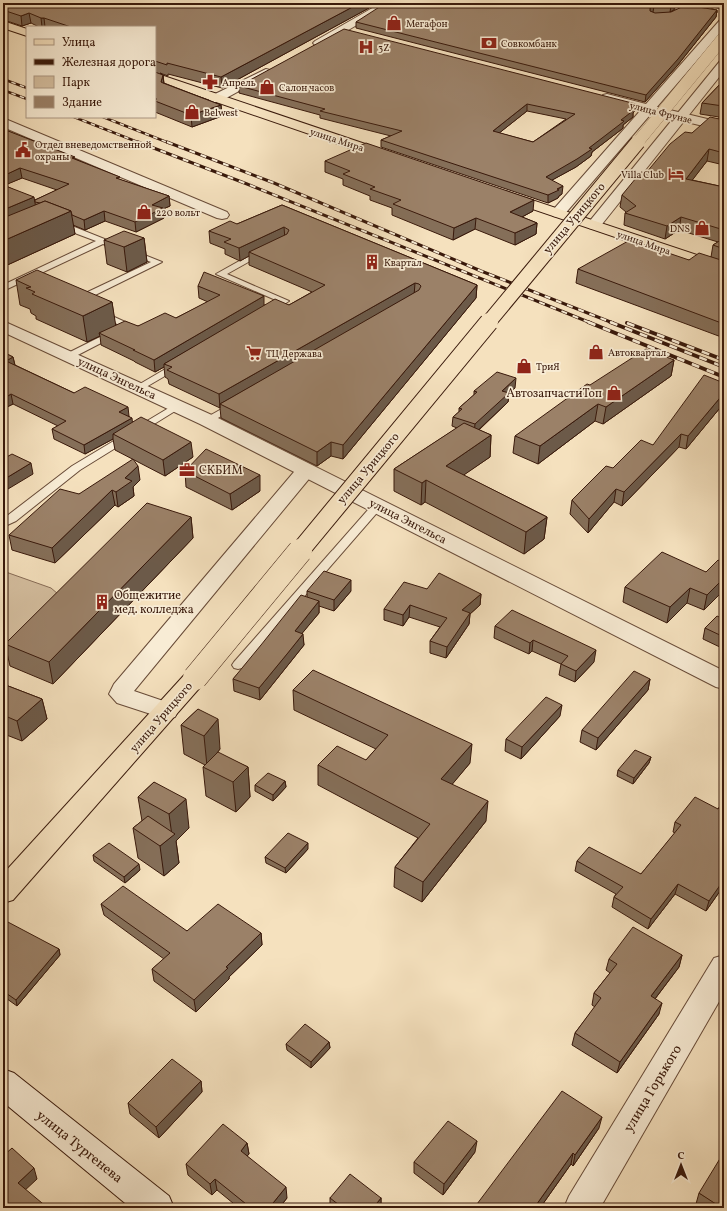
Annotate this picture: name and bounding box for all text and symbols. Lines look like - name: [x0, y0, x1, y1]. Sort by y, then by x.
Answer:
- shop icon: Мегафон: [385, 14, 403, 32]
- place label: Мегафон: [406, 17, 448, 31]
- legend: [26, 26, 156, 118]
- bank icon: Совкомбанк: [480, 34, 498, 52]
- text: Улица: [62, 35, 95, 51]
- place label: Совкомбанк: [501, 37, 557, 51]
- hospital icon: 3Z: [357, 38, 375, 56]
- place label: 3Z: [378, 41, 389, 55]
- text: Железная дорога: [62, 55, 156, 71]
- pharmacy icon: Апрель: [201, 73, 219, 91]
- text: Парк: [62, 75, 90, 91]
- place label: Апрель: [222, 76, 256, 90]
- shop icon: Салон часов: [258, 78, 276, 96]
- place label: Салон часов: [279, 81, 334, 95]
- text: Здание: [62, 95, 102, 111]
- street label: улица Фрунзе: [628, 98, 694, 128]
- shop icon: Belwest: [183, 103, 201, 121]
- place label: Belwest: [204, 106, 239, 120]
- street label: улица Мира: [308, 125, 365, 155]
- place label: Отдел вневедомственной охраны: [35, 138, 152, 164]
- public building icon: Отдел вневедомственной охраны: [14, 141, 32, 159]
- hotel icon: Villa Club: [667, 165, 685, 183]
- place label: Villa Club: [621, 168, 665, 182]
- street label: улица Урицкого: [540, 180, 609, 258]
- shop icon: 220 вольт: [135, 203, 153, 221]
- place label: 220 вольт: [156, 206, 200, 220]
- shop icon: DNS: [693, 219, 711, 237]
- place label: DNS: [670, 222, 690, 236]
- street label: улица Мира: [615, 227, 672, 259]
- building icon: Квартал: [363, 253, 381, 271]
- place label: Квартал: [384, 256, 422, 270]
- shop icon: Автоквартал: [587, 343, 605, 361]
- supermarket icon: ТЦ Держава: [245, 344, 263, 362]
- place label: Автоквартал: [608, 346, 667, 360]
- place label: ТЦ Держава: [266, 347, 322, 361]
- street label: улица Энгельса: [75, 354, 158, 404]
- shop icon: ТриЯ: [515, 357, 533, 375]
- place label: ТриЯ: [536, 360, 560, 374]
- shop icon: АвтозапчастиТоп: [605, 384, 623, 402]
- place label: АвтозапчастиТоп: [507, 386, 602, 402]
- street label: улица Урицкого: [334, 430, 403, 508]
- office icon: СКБИМ: [178, 461, 196, 479]
- place label: СКБИМ: [199, 463, 243, 479]
- street label: улица Энгельса: [366, 495, 449, 548]
- place label: Общежитие мед. колледжа: [114, 588, 194, 618]
- building icon: Общежитие мед. колледжа: [93, 593, 111, 611]
- street label: улица Урицкого: [127, 679, 197, 756]
- street label: улица Горького: [620, 1041, 687, 1136]
- street label: улица Тургенева: [32, 1106, 126, 1188]
- north arrow: [661, 1145, 701, 1185]
- text: С: [677, 1149, 685, 1164]

